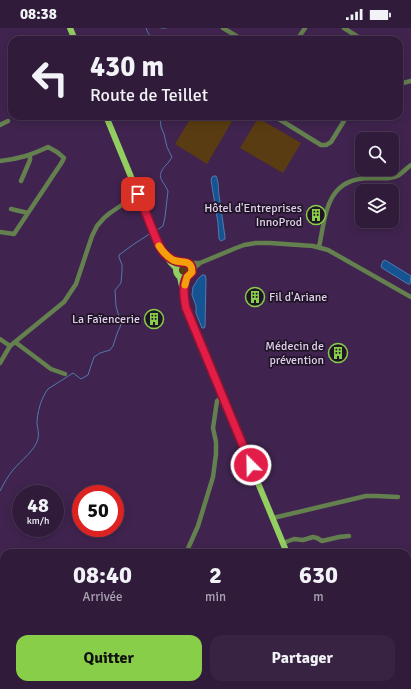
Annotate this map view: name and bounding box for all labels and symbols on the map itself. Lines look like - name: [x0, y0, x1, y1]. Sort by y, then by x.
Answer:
- pin: [121, 177, 155, 211]
- place label: Hôtel d'Entreprises InnoProd: [204, 201, 302, 230]
- building icon: Hôtel d'Entreprises InnoProd: [305, 204, 327, 226]
- building icon: Fil d'Ariane: [244, 286, 266, 308]
- place label: Fil d'Ariane: [269, 290, 327, 305]
- building icon: La Faïencerie: [143, 308, 165, 330]
- place label: La Faïencerie: [72, 312, 140, 327]
- place label: Médecin de prévention: [265, 339, 324, 368]
- building icon: Médecin de prévention: [327, 342, 349, 364]
- position arrow: [230, 444, 272, 486]
- speed limit sign: 50: [72, 485, 124, 537]

